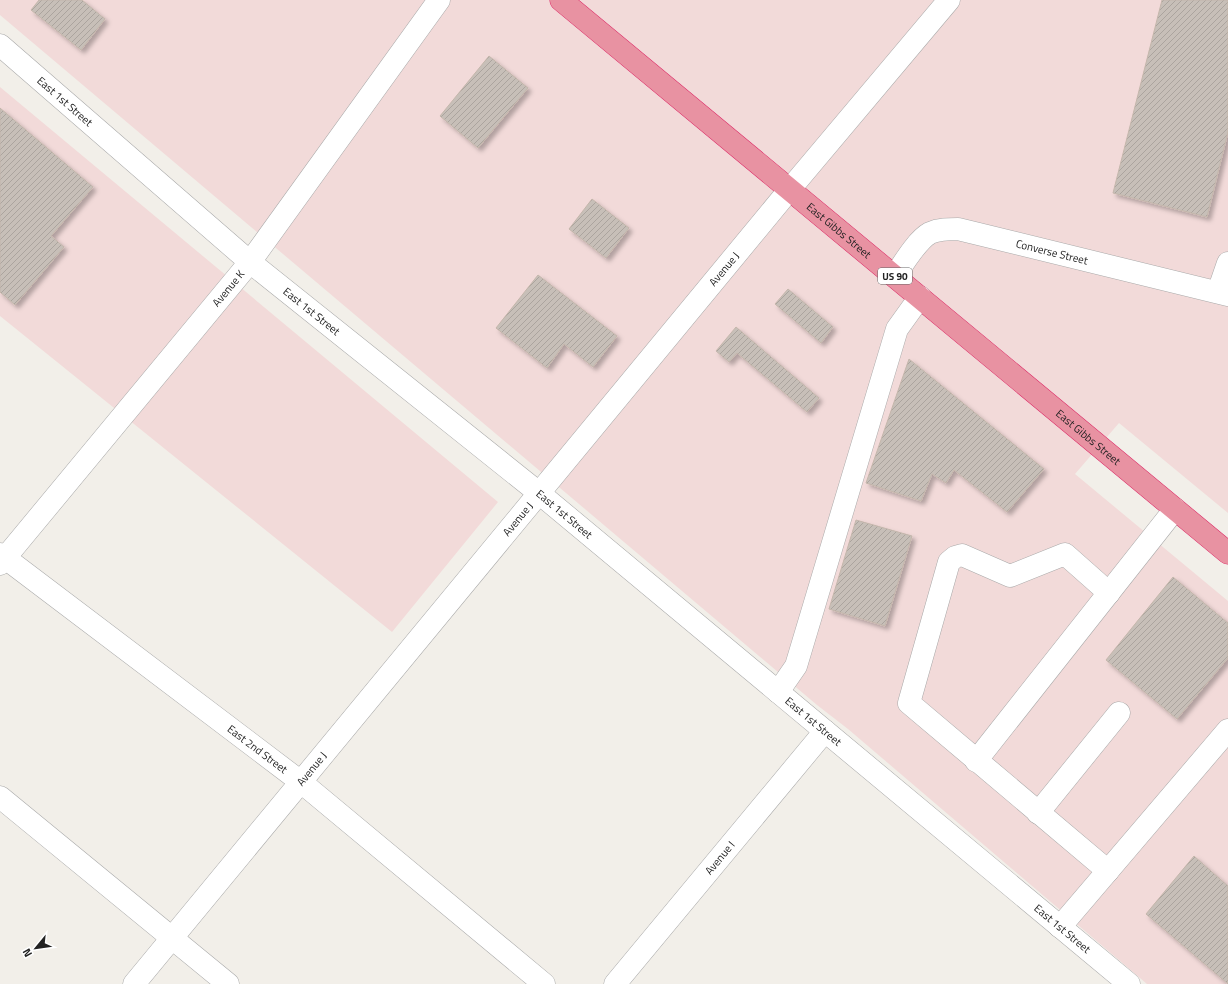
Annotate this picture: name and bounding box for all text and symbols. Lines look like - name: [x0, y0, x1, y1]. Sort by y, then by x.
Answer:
- street label: East 1st Street: [34, 73, 96, 130]
- street label: East Gibbs Street: [803, 199, 875, 262]
- street label: Converse Street: [1014, 235, 1090, 268]
- street label: Avenue J: [705, 248, 743, 290]
- street label: Avenue K: [208, 266, 249, 310]
- road number: US 90: [878, 268, 912, 284]
- street label: East 1st Street: [280, 283, 344, 339]
- street label: East Gibbs Street: [1053, 406, 1124, 469]
- street label: East 1st Street: [533, 486, 596, 542]
- street label: Avenue J: [499, 498, 537, 539]
- street label: East 1st Street: [782, 693, 845, 750]
- street label: East 2nd Street: [224, 721, 291, 777]
- street label: Avenue J: [293, 748, 330, 789]
- street label: Avenue I: [701, 837, 739, 878]
- street label: East 1st Street: [1031, 900, 1094, 957]
- north arrow: [16, 928, 56, 968]
- text: N: [18, 946, 36, 960]

